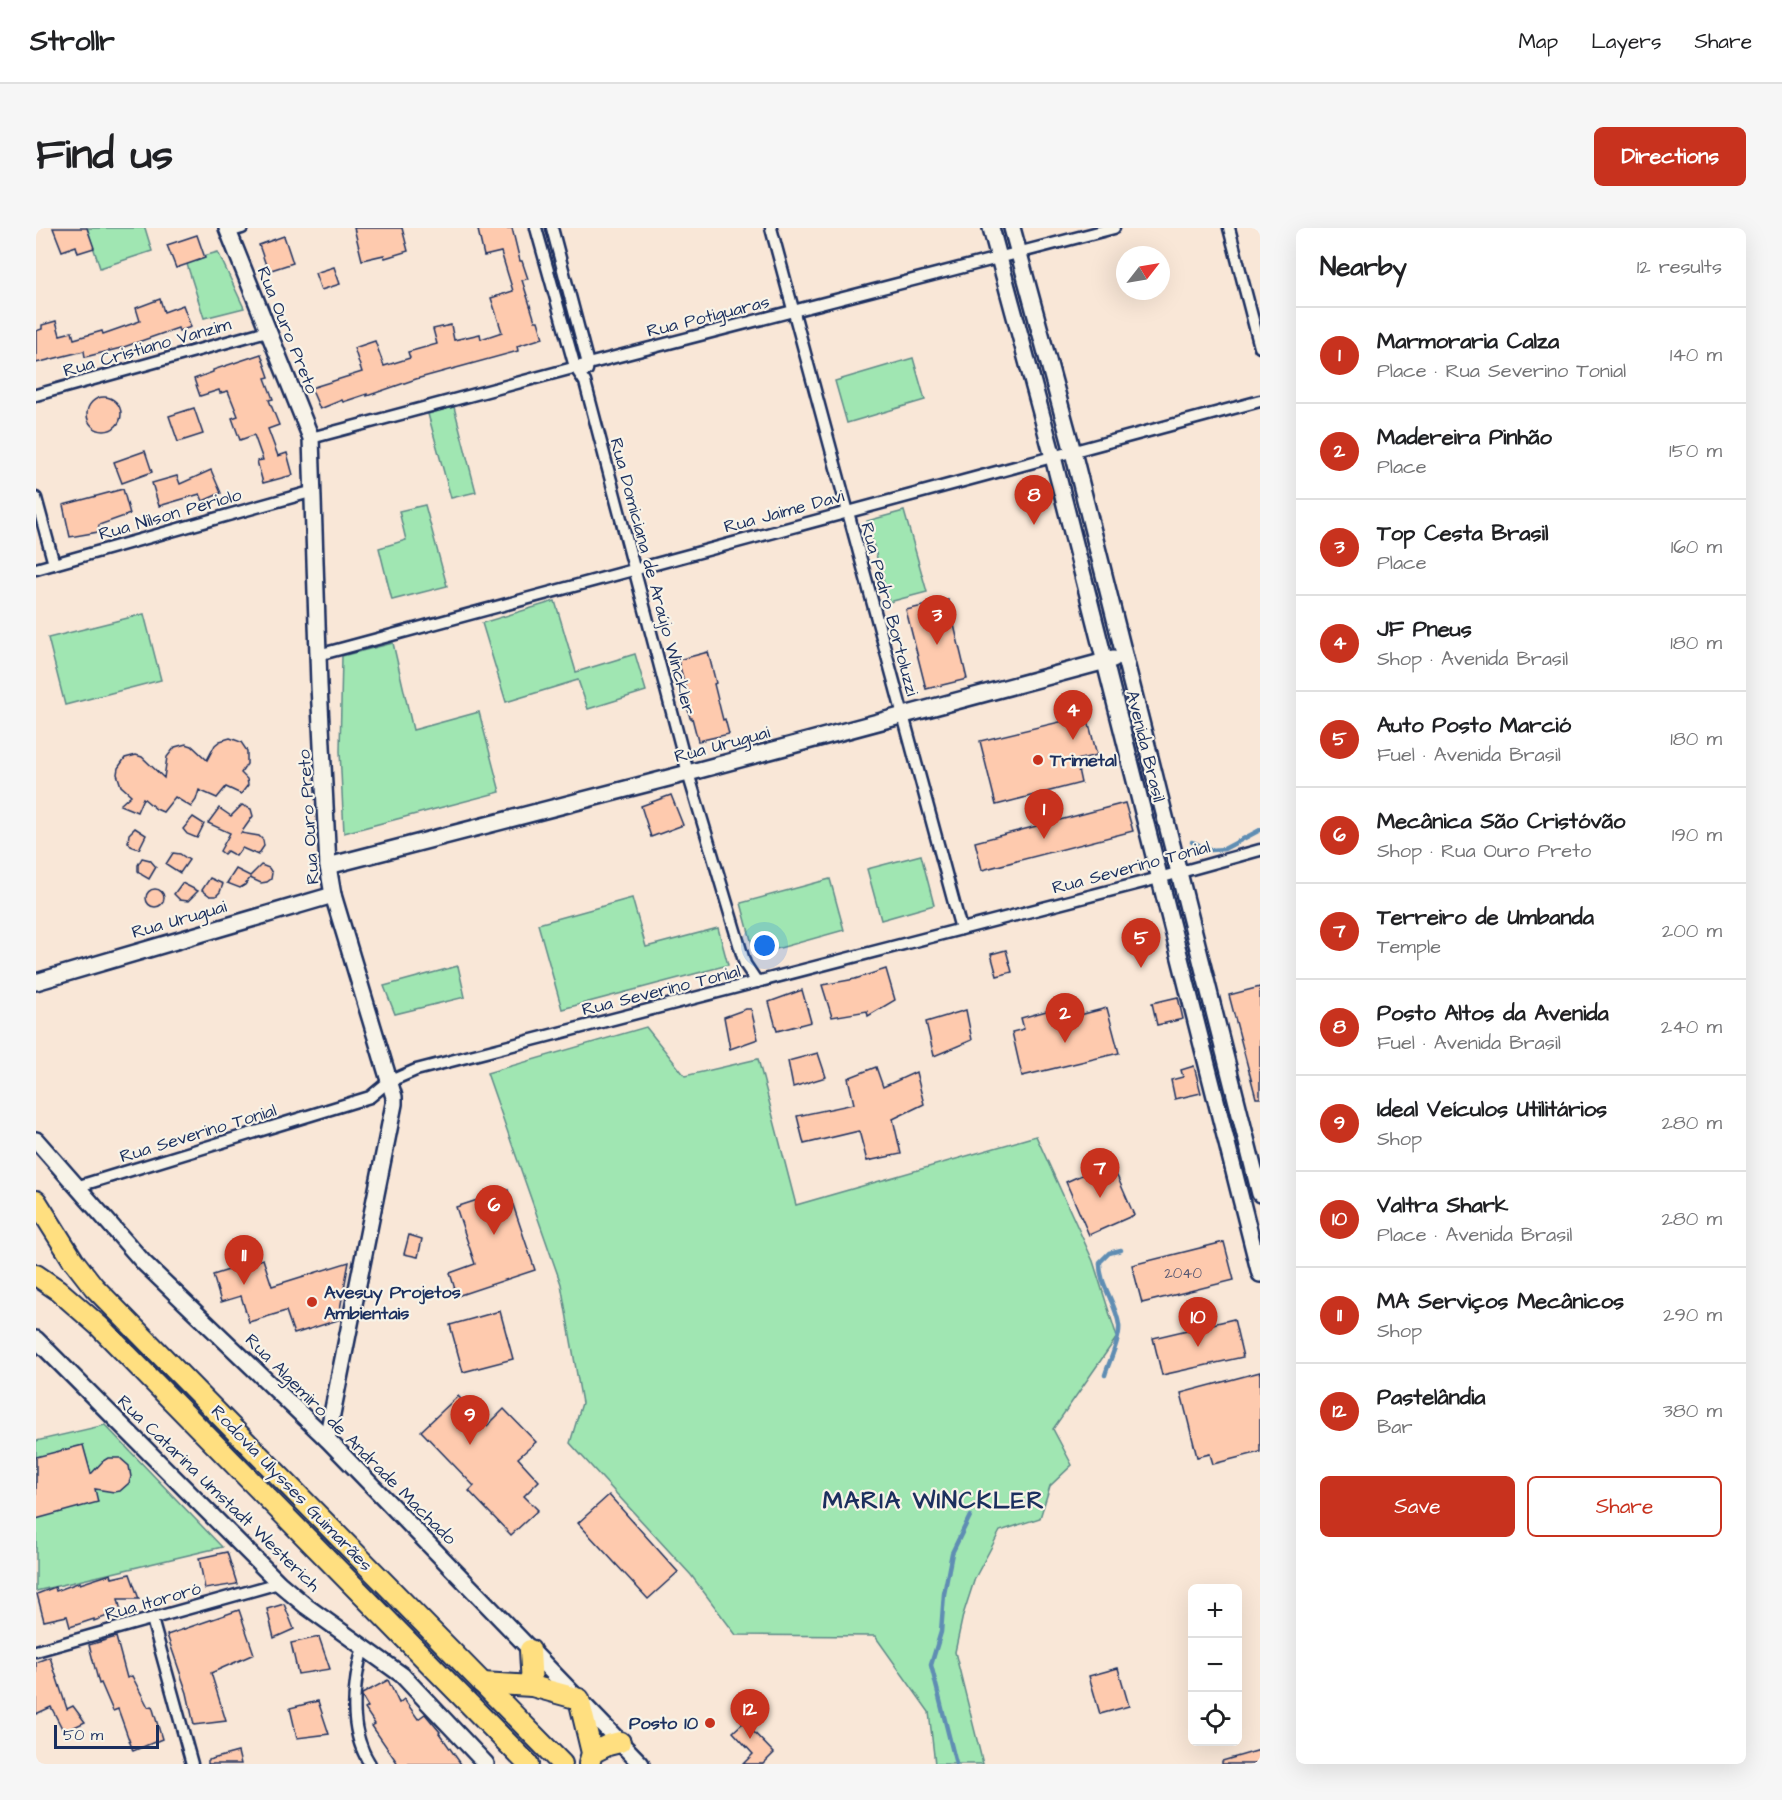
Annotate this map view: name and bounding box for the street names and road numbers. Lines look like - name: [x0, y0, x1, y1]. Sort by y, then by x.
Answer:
- street label: Rua Ouro Preto: [251, 263, 324, 398]
- street label: Rua Potiguaras: [644, 289, 772, 345]
- street label: Rua Cristiano Vanzim: [60, 312, 234, 383]
- street label: Rua Domiciana de Araújo Winckler: [603, 435, 702, 717]
- street label: Rua Nilson Periolo: [96, 482, 244, 547]
- street label: Rua Jaime Davi: [721, 483, 847, 540]
- street label: Rua Pedro Bortoluzzi: [854, 520, 925, 699]
- street label: Avenida Brasil: [1120, 688, 1172, 805]
- street label: Rua Uruguai: [672, 720, 773, 770]
- street label: Rua Ouro Preto: [291, 749, 326, 885]
- street label: Rua Severino Tonial: [1049, 834, 1213, 901]
- street label: Rua Uruguai: [129, 894, 230, 946]
- street label: Rua Severino Tonial: [579, 959, 743, 1022]
- street label: Rua Severino Tonial: [117, 1098, 280, 1169]
- street label: Rua Algemiro de Andrade Machado: [239, 1328, 462, 1551]
- street label: Rua Catarina Umstadt Westerich: [112, 1389, 326, 1597]
- street label: Rodovia Ulysses Guimarães: [204, 1399, 378, 1578]
- street label: Rua Itororó: [102, 1576, 204, 1627]

